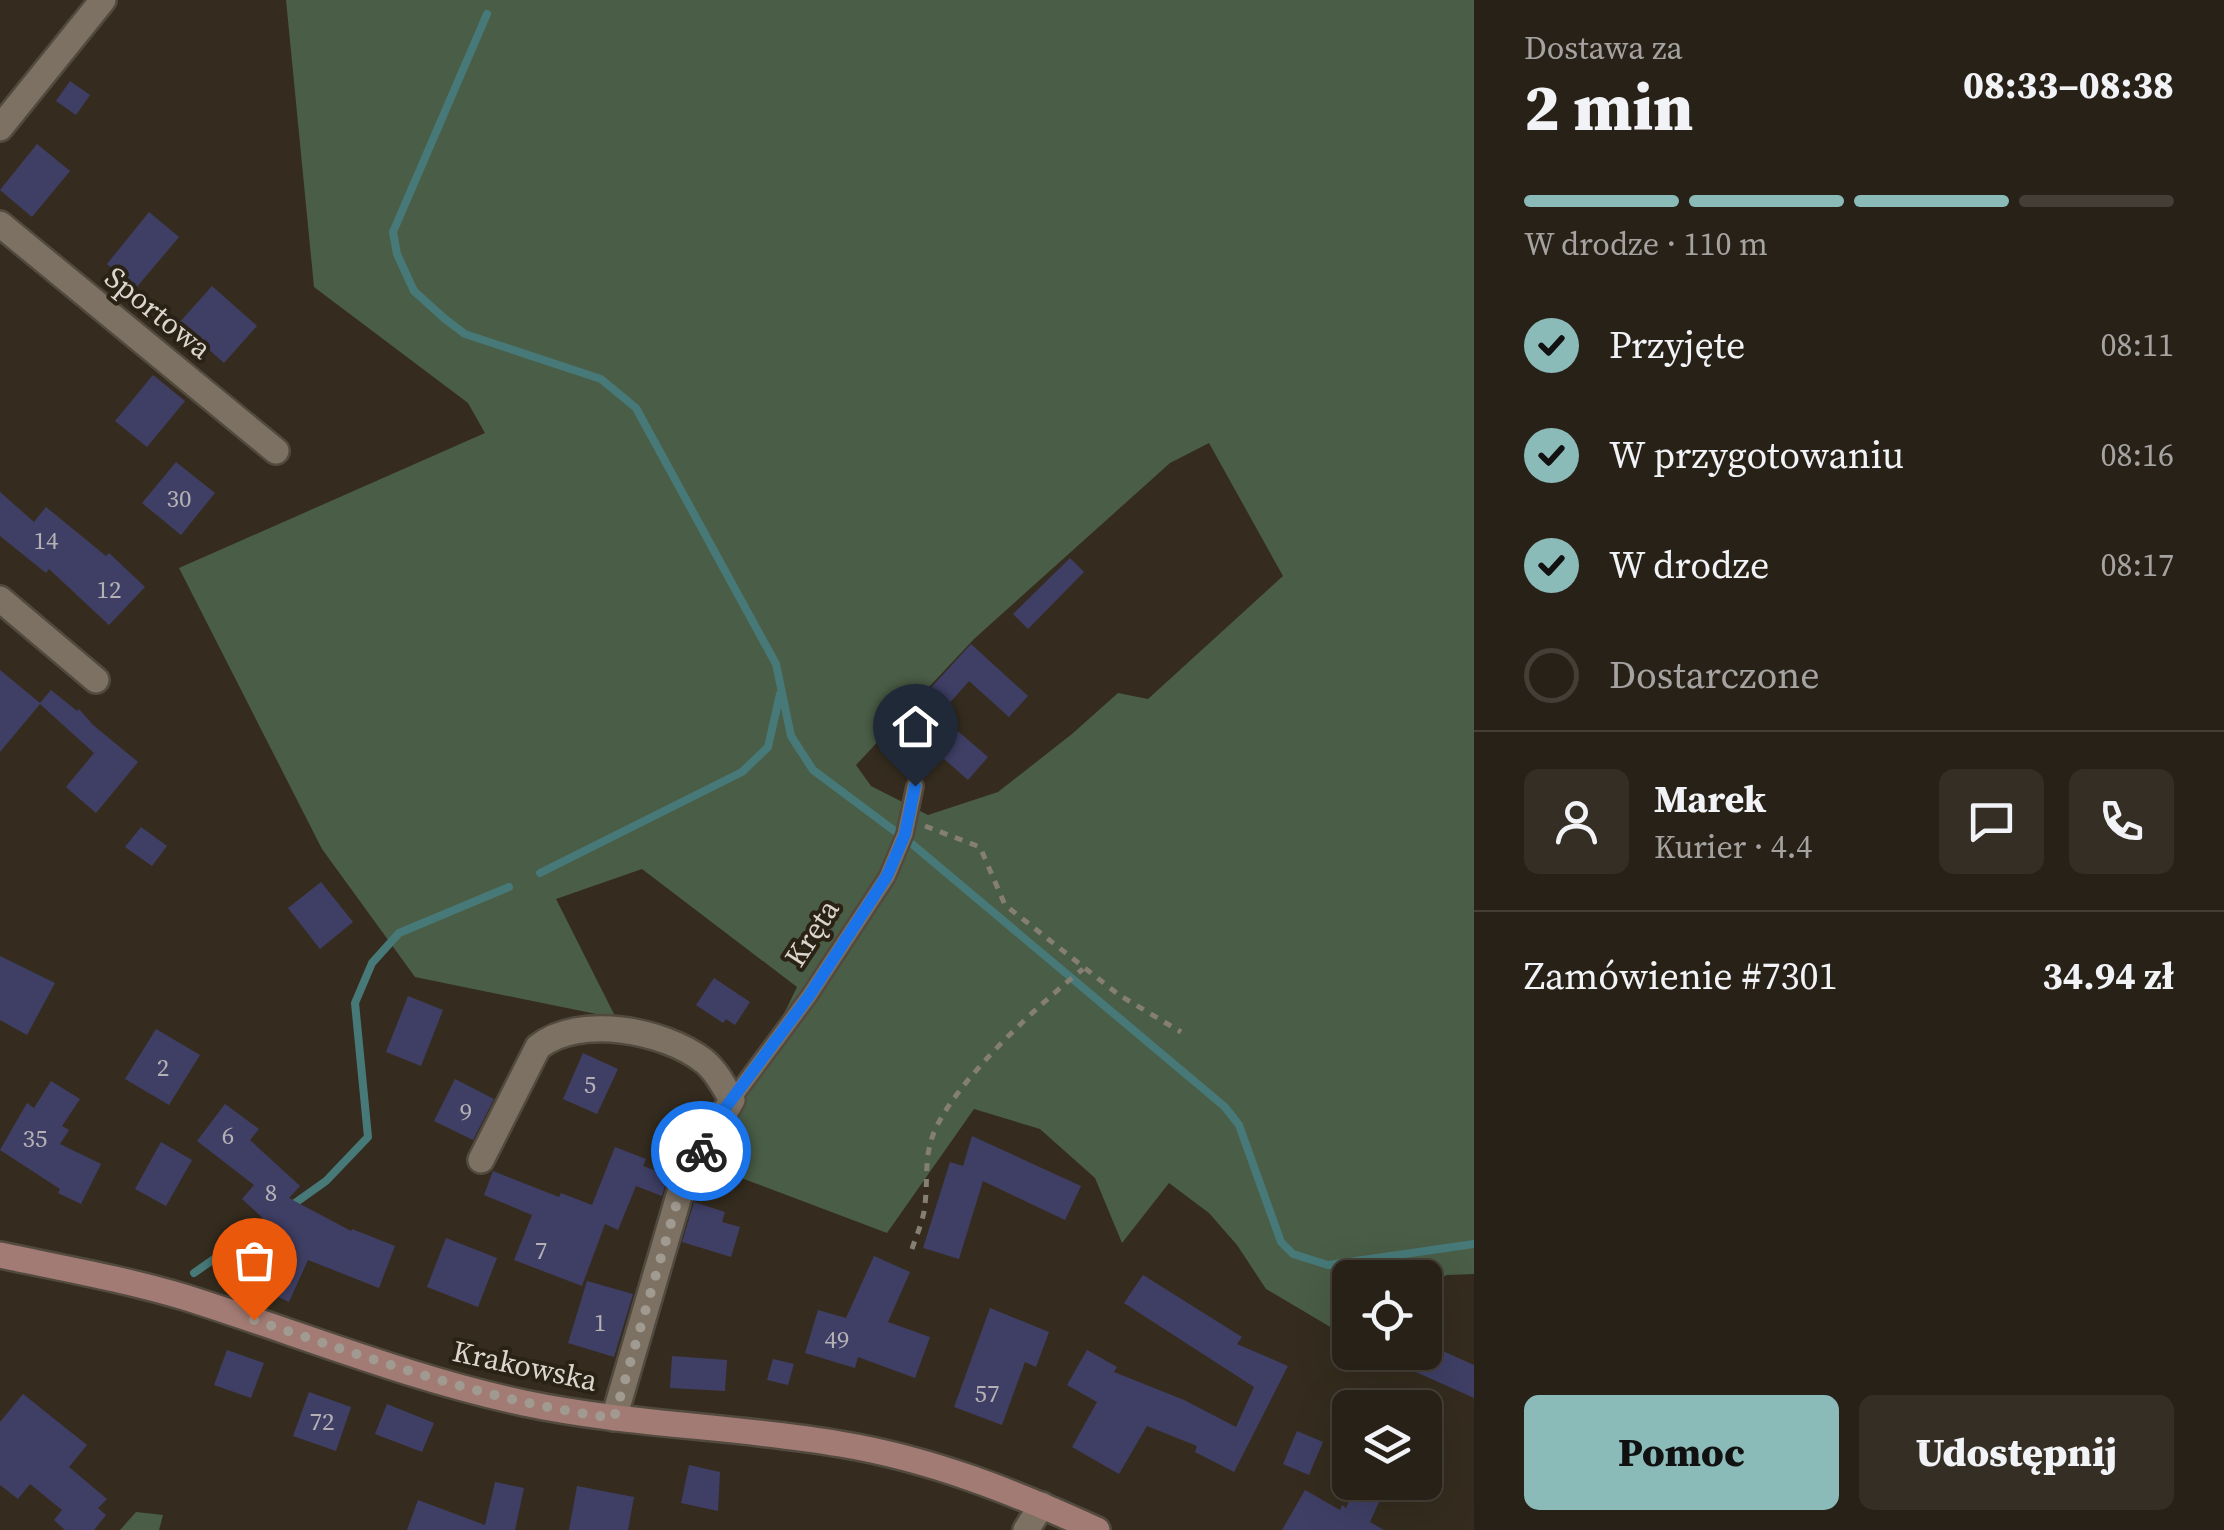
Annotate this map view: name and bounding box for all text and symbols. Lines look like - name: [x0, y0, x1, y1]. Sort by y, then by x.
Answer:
- text: Dostawa za: [1524, 26, 1683, 70]
- text: 08:33–08:38: [1963, 59, 2174, 111]
- text: 2 min: [1524, 63, 1694, 152]
- text: W drodze · 110 m: [1524, 222, 1768, 266]
- street label: Sportowa: [96, 257, 221, 369]
- icon: check: [1524, 318, 1579, 373]
- text: Przyjęte: [1609, 319, 1746, 371]
- text: 08:11: [2100, 323, 2174, 367]
- icon: check: [1524, 428, 1579, 483]
- text: W przygotowaniu: [1609, 429, 1904, 481]
- text: 08:16: [2100, 433, 2174, 477]
- house number: 30: [166, 481, 192, 515]
- house number: 14: [33, 523, 59, 557]
- icon: check: [1524, 538, 1579, 593]
- text: W drodze: [1609, 539, 1769, 591]
- text: 08:17: [2100, 543, 2174, 587]
- house number: 12: [96, 572, 122, 606]
- text: Dostarczone: [1609, 649, 1820, 701]
- pin: [873, 684, 958, 787]
- icon: home: [888, 699, 943, 754]
- button: person: [1524, 769, 1629, 874]
- button: chat: [1939, 769, 2044, 874]
- button: phone: [2069, 769, 2174, 874]
- text: Marek: [1654, 773, 1766, 825]
- text: Kurier · 4.4: [1654, 825, 1812, 869]
- street label: Kręta: [775, 890, 849, 974]
- text: Zamówienie #7301: [1524, 950, 1838, 1002]
- text: 34.94 zł: [2042, 950, 2174, 1002]
- house number: 2: [157, 1050, 169, 1084]
- house number: 5: [584, 1067, 596, 1101]
- house number: 9: [460, 1094, 472, 1128]
- courier: [651, 1101, 751, 1201]
- house number: 6: [222, 1118, 234, 1152]
- house number: 35: [22, 1121, 48, 1155]
- icon: bike: [674, 1124, 729, 1179]
- house number: 8: [265, 1175, 277, 1209]
- pin: [212, 1218, 297, 1321]
- icon: bag: [227, 1233, 282, 1288]
- house number: 7: [535, 1233, 547, 1267]
- map controls: [1332, 1260, 1442, 1500]
- button: locate: [1332, 1260, 1442, 1370]
- house number: 1: [594, 1305, 606, 1339]
- house number: 49: [824, 1322, 850, 1356]
- street label: Krakowska: [449, 1330, 602, 1401]
- house number: 57: [974, 1376, 1000, 1410]
- button: layers: [1332, 1390, 1442, 1500]
- button: Pomoc: [1524, 1395, 1839, 1510]
- button: Udostępnij: [1859, 1395, 2174, 1510]
- house number: 72: [309, 1404, 335, 1438]

